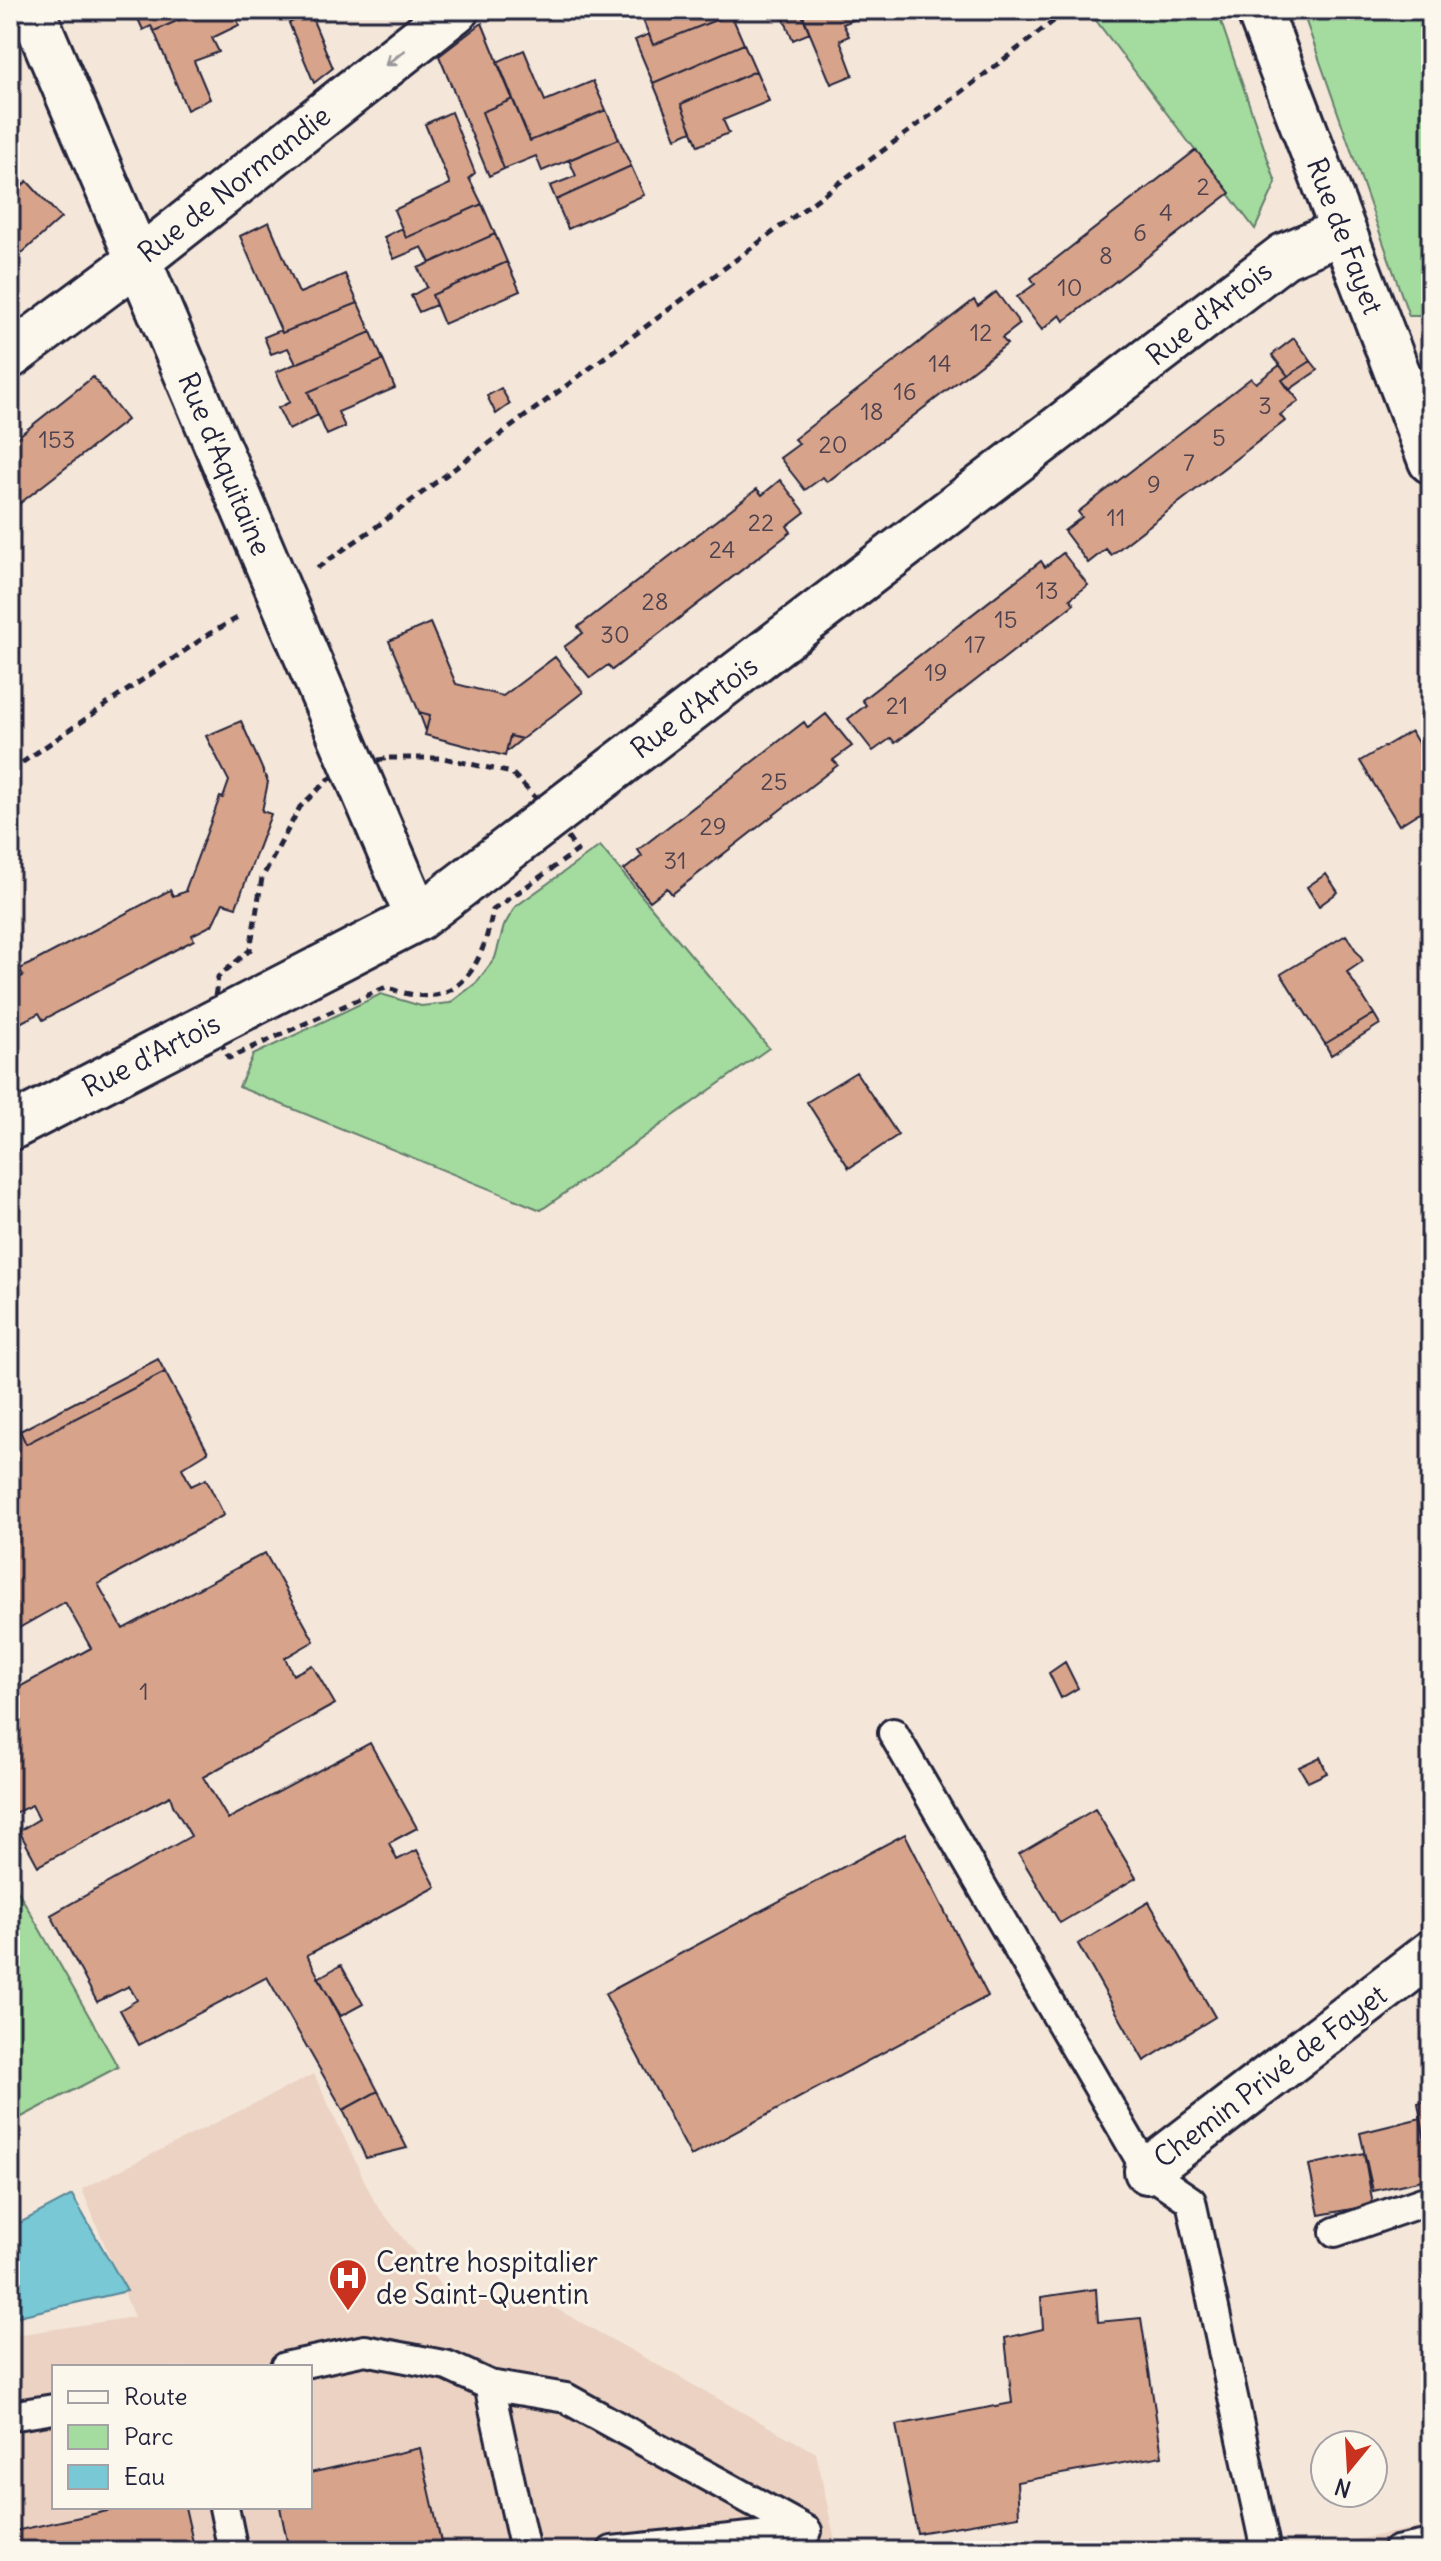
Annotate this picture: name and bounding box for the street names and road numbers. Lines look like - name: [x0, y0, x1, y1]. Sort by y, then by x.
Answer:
- street label: Rue de Normandie: [131, 98, 337, 270]
- street label: Rue de Fayet: [1299, 153, 1391, 319]
- street label: Rue d'Artois: [1139, 253, 1279, 373]
- street label: Rue d'Aquitaine: [170, 367, 280, 561]
- street label: Rue d'Artois: [623, 647, 765, 767]
- street label: Rue d'Artois: [76, 1005, 226, 1105]
- street label: Chemin Privé de Fayet: [1147, 1977, 1393, 2175]

